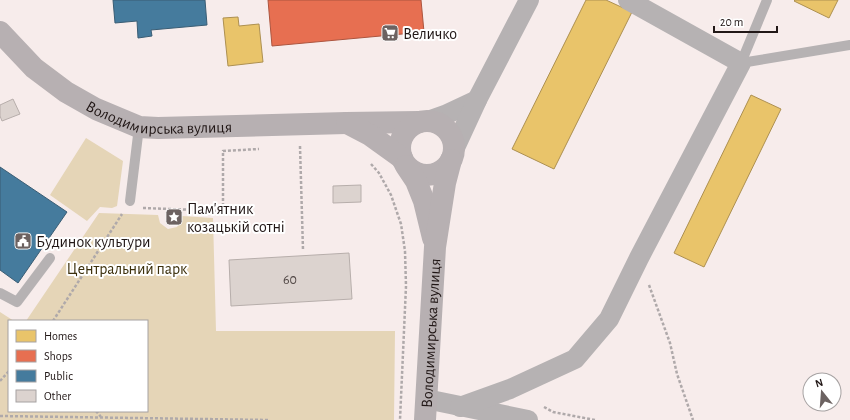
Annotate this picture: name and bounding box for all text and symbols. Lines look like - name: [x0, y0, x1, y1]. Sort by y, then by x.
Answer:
- scale bar: [714, 8, 777, 34]
- text: 20 m: [720, 16, 743, 28]
- supermarket icon: Величко: [380, 23, 400, 43]
- place label: Величко: [403, 26, 457, 42]
- street label: Володимирська вулиця: [83, 98, 232, 137]
- place label: Пам'ятник козацькій сотні: [187, 201, 285, 235]
- place icon: Пам'ятник козацькій сотні: [164, 207, 184, 227]
- public building icon: Будинок культури: [13, 231, 33, 251]
- place label: Будинок культури: [36, 234, 150, 251]
- street label: Володимирська вулиця: [419, 258, 443, 408]
- park label: Центральний парк: [67, 261, 188, 277]
- house number: 60: [283, 273, 297, 287]
- legend: [8, 320, 148, 412]
- text: Homes: [44, 330, 77, 342]
- text: Shops: [44, 350, 72, 362]
- text: Public: [44, 370, 73, 382]
- north arrow: [802, 372, 842, 412]
- text: N: [814, 377, 824, 389]
- text: Other: [44, 390, 71, 402]

